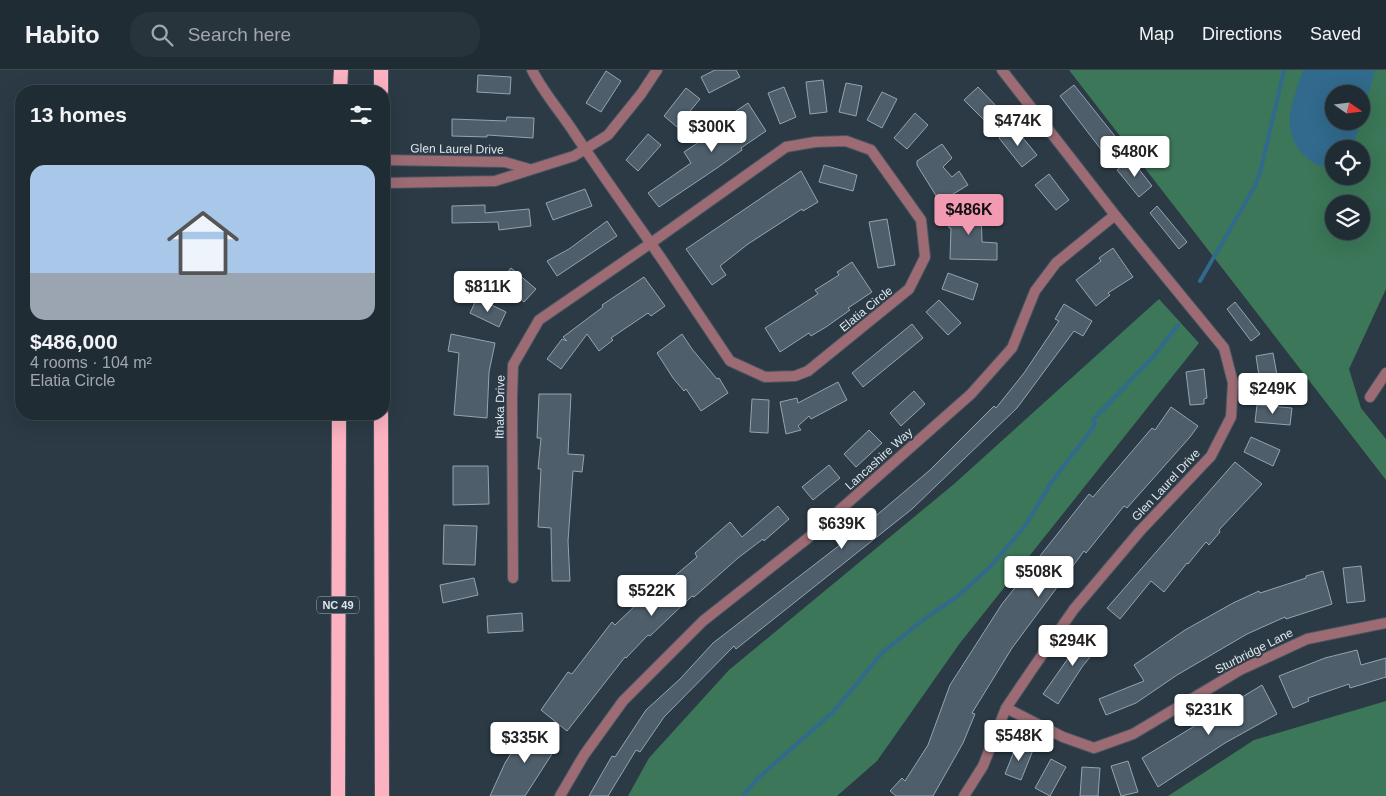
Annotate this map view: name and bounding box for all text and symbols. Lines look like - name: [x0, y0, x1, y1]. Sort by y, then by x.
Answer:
- search box: [130, 12, 480, 57]
- text: Habito: [25, 21, 100, 48]
- icon: search: [148, 21, 176, 49]
- text: Search here: [188, 24, 291, 45]
- text: Map: [1139, 24, 1174, 44]
- text: Directions: [1202, 24, 1282, 44]
- text: Saved: [1310, 24, 1361, 44]
- north arrow: [1325, 85, 1370, 130]
- map controls: [1325, 85, 1370, 240]
- icon: filters: [347, 101, 375, 129]
- text: 13 homes: [30, 103, 127, 126]
- pin: $474K: [983, 104, 1053, 147]
- pin: $300K: [677, 111, 747, 153]
- text: $474K: [994, 112, 1042, 129]
- text: $300K: [688, 118, 736, 135]
- pin: $480K: [1100, 136, 1170, 178]
- button: locate: [1325, 140, 1370, 185]
- street label: Glen Laurel Drive: [410, 141, 504, 157]
- text: $480K: [1111, 143, 1159, 160]
- pin: $486K: [934, 194, 1004, 236]
- button: layers: [1325, 195, 1370, 240]
- icon: home: [158, 198, 248, 288]
- text: $486K: [945, 201, 993, 218]
- pin: $811K: [453, 270, 523, 313]
- text: $811K: [465, 278, 511, 295]
- street label: Elatia Circle: [837, 283, 896, 335]
- text: $486,000: [30, 330, 118, 353]
- text: 4 rooms · 104 m²: [30, 354, 152, 371]
- text: Elatia Circle: [30, 372, 115, 389]
- pin: $249K: [1238, 372, 1308, 415]
- street label: Ithaka Drive: [492, 375, 508, 439]
- text: $249K: [1249, 380, 1297, 397]
- street label: Lancashire Way: [843, 425, 915, 493]
- street label: Glen Laurel Drive: [1129, 446, 1203, 524]
- pin: $639K: [807, 508, 877, 550]
- text: $639K: [818, 515, 866, 532]
- pin: $508K: [1004, 556, 1074, 598]
- text: $508K: [1015, 563, 1063, 580]
- pin: $522K: [617, 574, 687, 617]
- text: $522K: [628, 582, 676, 599]
- road number: NC 49: [317, 596, 359, 614]
- pin: $294K: [1038, 624, 1108, 667]
- street label: Sturbridge Lane: [1213, 625, 1296, 677]
- text: $294K: [1049, 632, 1097, 649]
- pin: $231K: [1174, 694, 1244, 736]
- text: $231K: [1185, 701, 1233, 718]
- pin: $548K: [984, 720, 1054, 762]
- pin: $335K: [490, 722, 560, 764]
- text: $548K: [995, 727, 1043, 744]
- text: $335K: [501, 729, 549, 746]

